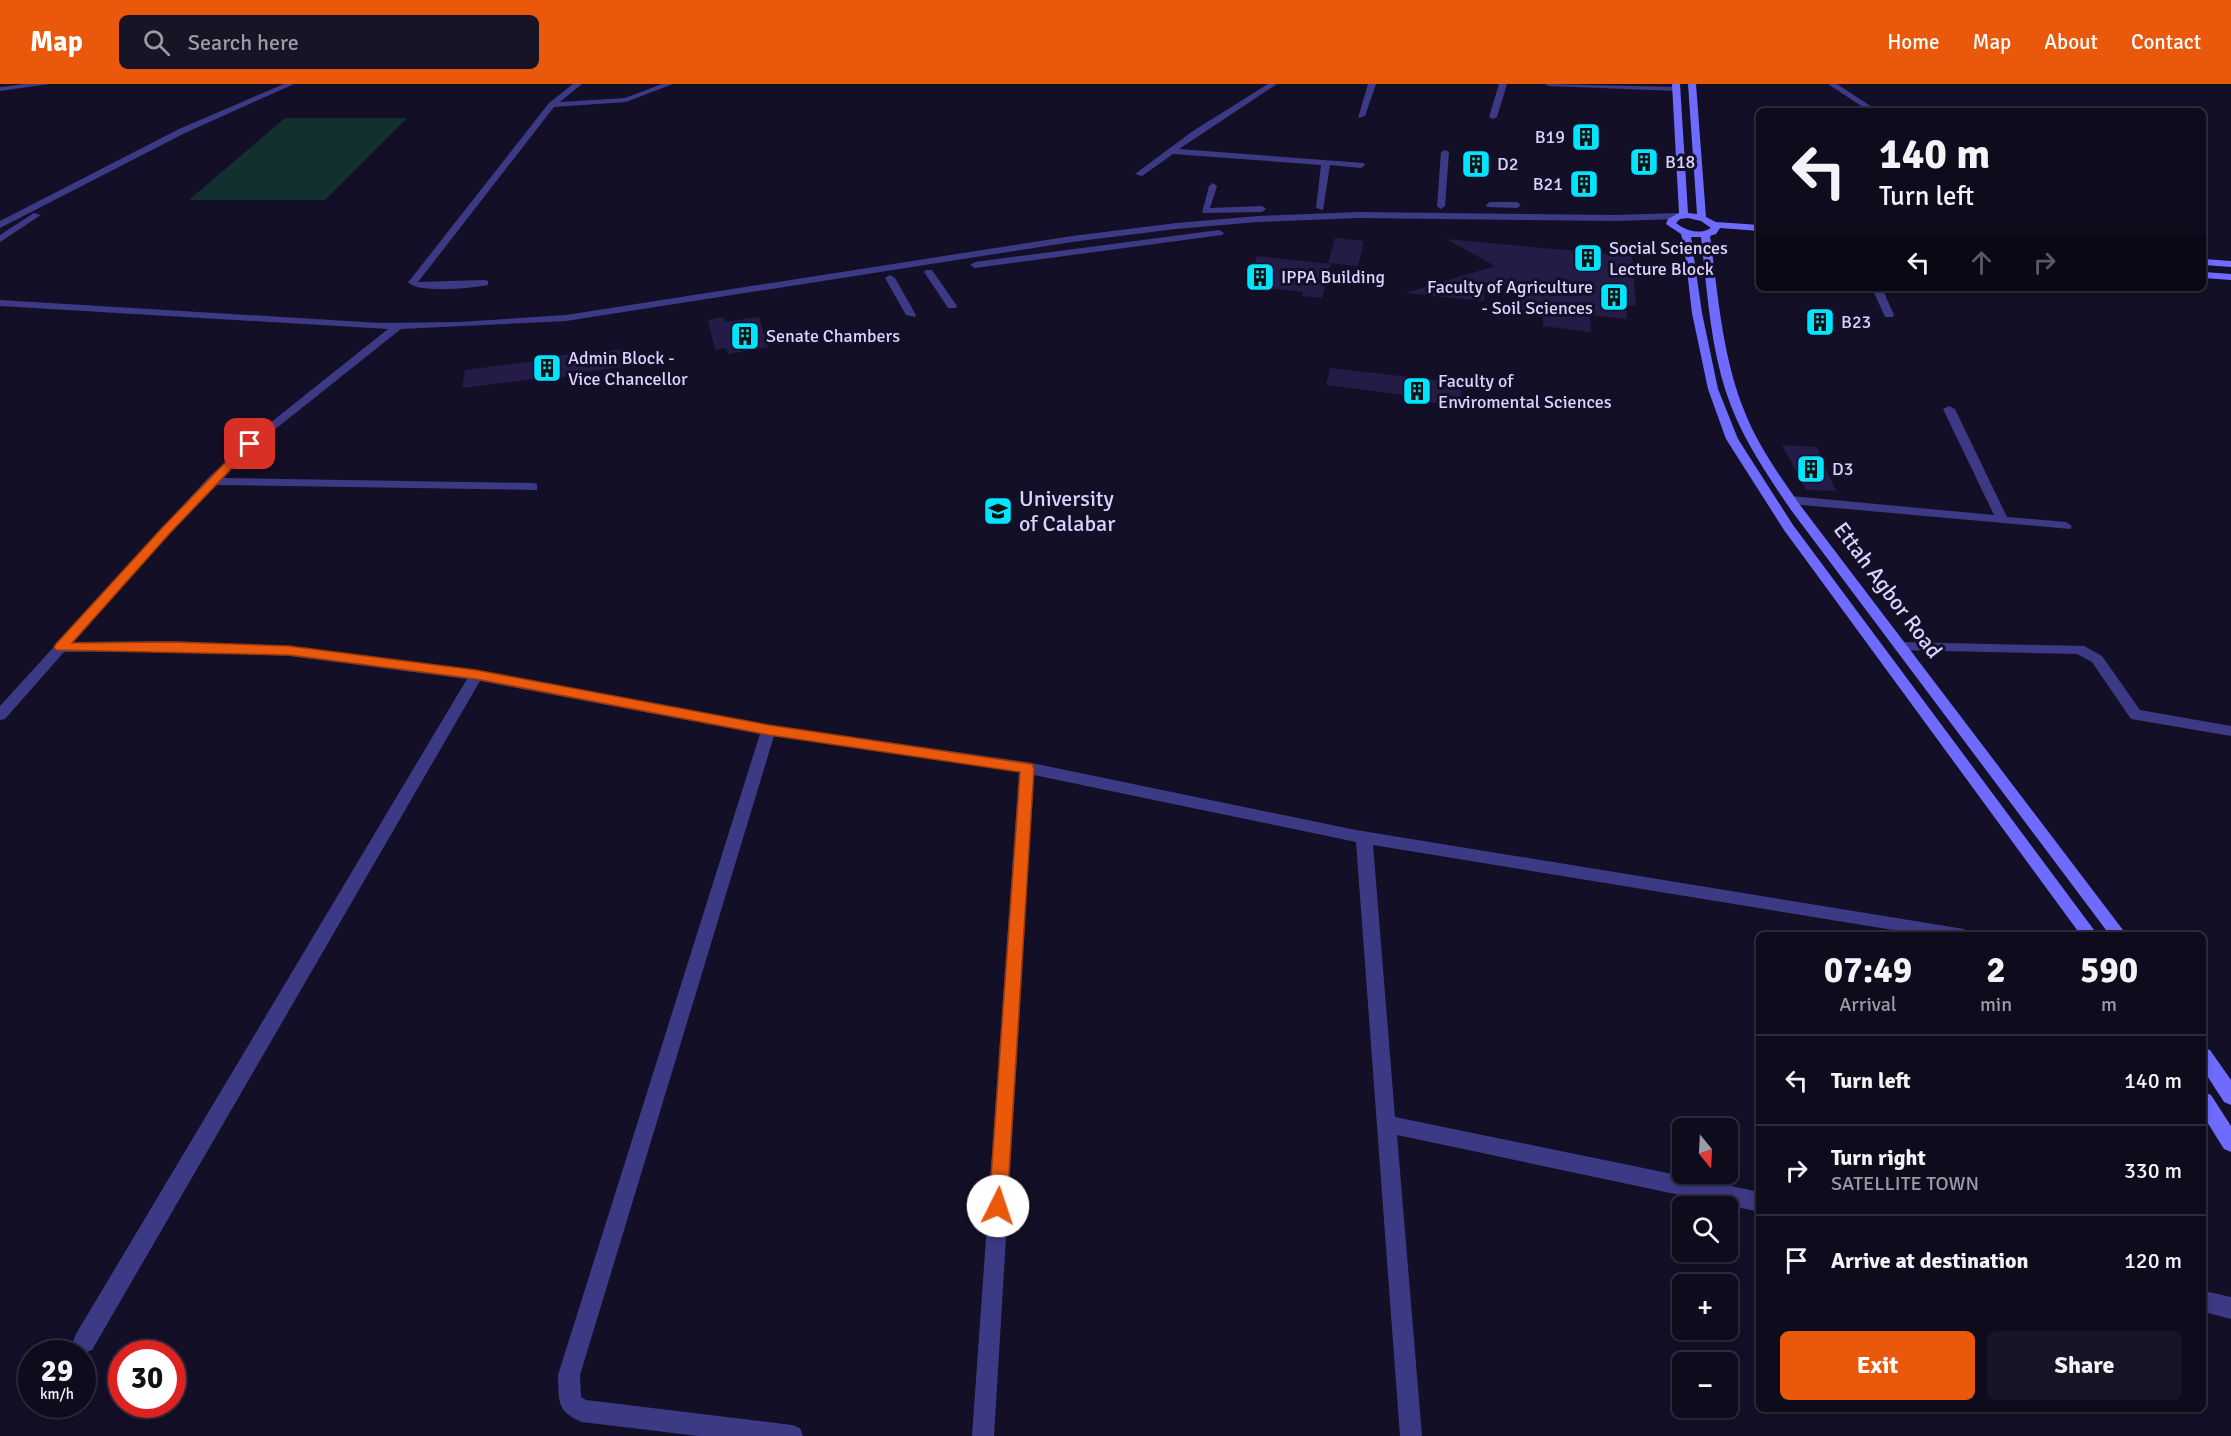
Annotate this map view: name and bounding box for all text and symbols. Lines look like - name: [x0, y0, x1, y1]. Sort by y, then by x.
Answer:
- search box: [119, 15, 539, 69]
- text: Map: [30, 25, 83, 59]
- icon: search: [140, 26, 173, 59]
- text: Search here: [188, 29, 299, 56]
- text: Home: [1887, 29, 1940, 55]
- text: Map: [1973, 29, 2011, 55]
- text: About: [2044, 29, 2098, 55]
- text: Contact: [2131, 29, 2201, 55]
- building icon: B19: [1570, 121, 1602, 153]
- place label: B19: [1535, 126, 1565, 148]
- text: 140 m: [1879, 129, 1990, 180]
- icon: left: [1780, 132, 1858, 210]
- building icon: B18: [1628, 146, 1660, 178]
- building icon: D2: [1460, 148, 1492, 180]
- place label: B18: [1665, 151, 1695, 173]
- place label: D2: [1497, 153, 1518, 175]
- building icon: B21: [1568, 168, 1600, 200]
- place label: B21: [1533, 173, 1563, 195]
- text: Turn left: [1879, 180, 1974, 213]
- place label: Social Sciences Lecture Block: [1609, 237, 1728, 280]
- building icon: Social Sciences Lecture Block: [1572, 242, 1604, 274]
- icon: left: [1902, 246, 1935, 279]
- icon: ahead: [1965, 246, 1998, 279]
- icon: right: [2028, 246, 2061, 279]
- building icon: IPPA Building: [1244, 261, 1276, 293]
- place label: IPPA Building: [1281, 266, 1385, 288]
- place label: Faculty of Agriculture - Soil Sciences: [1427, 276, 1593, 319]
- building icon: Faculty of Agriculture - Soil Sciences: [1598, 281, 1630, 313]
- building icon: B23: [1804, 306, 1836, 338]
- place label: B23: [1841, 311, 1871, 333]
- building icon: Senate Chambers: [729, 320, 761, 352]
- place label: Senate Chambers: [766, 325, 900, 347]
- place label: Admin Block - Vice Chancellor: [568, 347, 688, 390]
- building icon: Admin Block - Vice Chancellor: [531, 352, 563, 384]
- place label: Faculty of Enviromental Sciences: [1438, 370, 1612, 413]
- building icon: Faculty of Enviromental Sciences: [1401, 375, 1433, 407]
- pin: [224, 418, 275, 469]
- icon: arrive: [233, 427, 266, 460]
- building icon: D3: [1795, 453, 1827, 485]
- place label: D3: [1832, 458, 1853, 480]
- place label: University of Calabar: [1019, 485, 1115, 537]
- school or university icon: University of Calabar: [982, 495, 1014, 527]
- street label: Ettah Agbor Road: [1828, 517, 1948, 663]
- text: 07:49: [1824, 948, 1912, 993]
- text: 2: [1986, 948, 2006, 993]
- text: 590: [2080, 948, 2138, 993]
- text: Arrival: [1839, 992, 1897, 1017]
- text: min: [1980, 992, 2012, 1017]
- text: m: [2101, 992, 2117, 1017]
- icon: left: [1780, 1064, 1813, 1097]
- text: Turn left: [1831, 1067, 1911, 1094]
- text: 140 m: [2124, 1067, 2182, 1094]
- north arrow: [1672, 1118, 1738, 1184]
- map controls: [1672, 1118, 1738, 1418]
- text: Turn right: [1831, 1144, 1926, 1171]
- icon: right: [1780, 1154, 1813, 1187]
- text: 330 m: [2124, 1157, 2182, 1184]
- text: SATELLITE TOWN: [1831, 1171, 1979, 1196]
- position arrow: [966, 1174, 1030, 1238]
- button: search: [1672, 1196, 1738, 1262]
- icon: arrive: [1780, 1244, 1813, 1277]
- text: Arrive at destination: [1831, 1247, 2028, 1274]
- text: 120 m: [2124, 1247, 2182, 1274]
- button: +: [1672, 1274, 1738, 1340]
- button: Exit: [1780, 1331, 1975, 1400]
- button: Share: [1987, 1331, 2182, 1400]
- speed limit sign: 30: [108, 1340, 186, 1418]
- button: −: [1672, 1352, 1738, 1418]
- text: 29: [41, 1353, 73, 1390]
- text: km/h: [40, 1385, 74, 1403]

